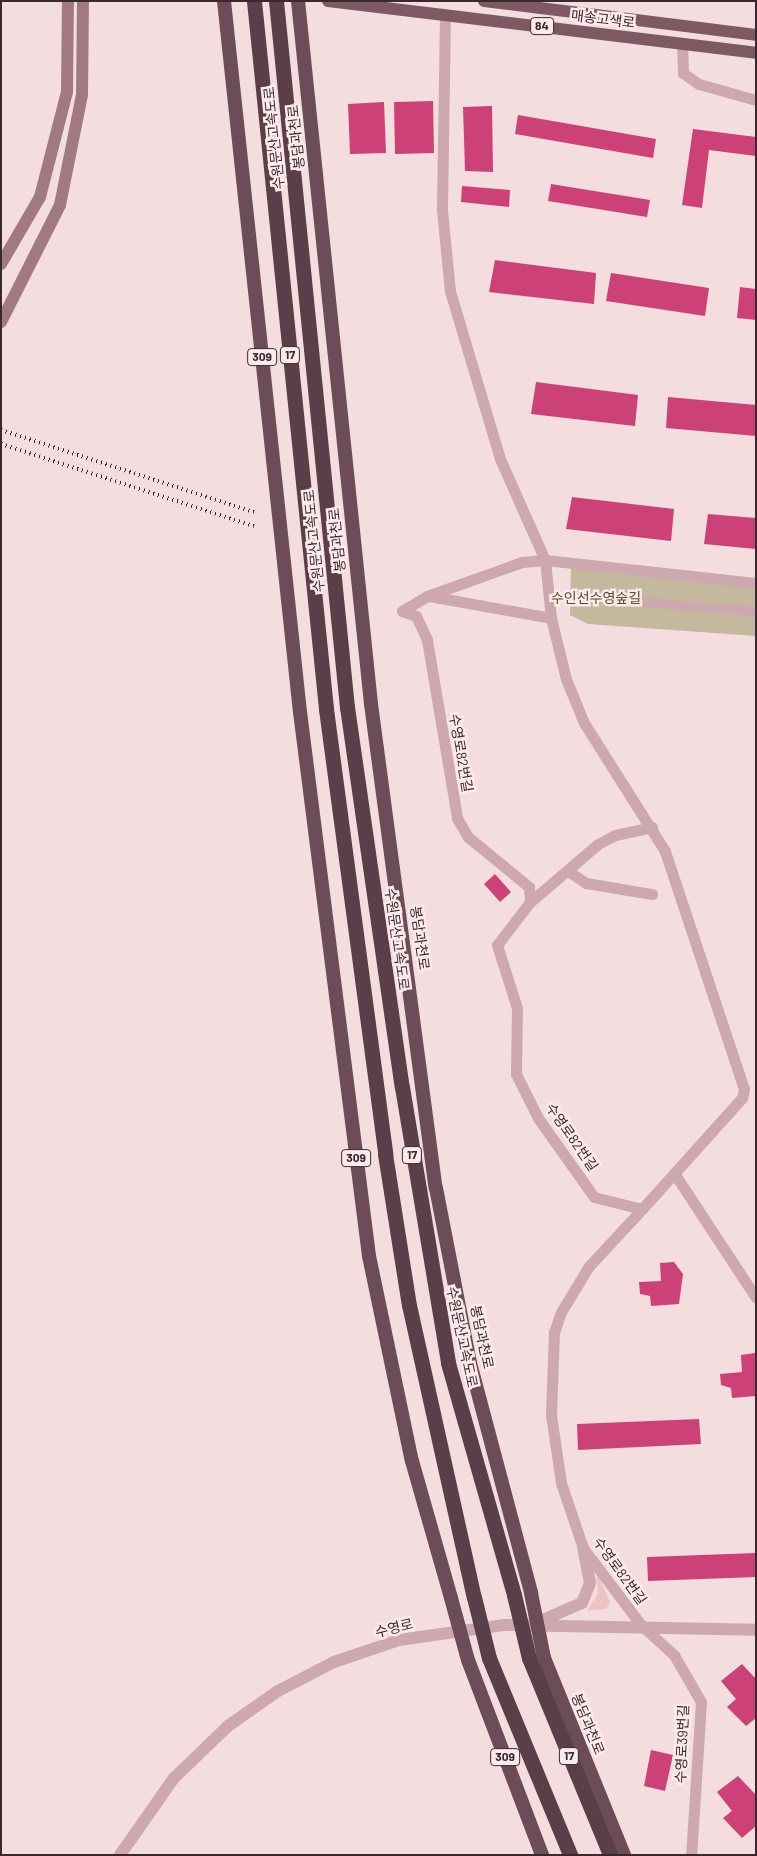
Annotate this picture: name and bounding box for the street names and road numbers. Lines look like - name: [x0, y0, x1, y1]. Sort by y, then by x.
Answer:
- street label: 매송고색로: [570, 7, 636, 31]
- road number: 84: [530, 16, 554, 36]
- street label: 수원문산고속도로: [260, 86, 288, 190]
- street label: 봉담과천로: [284, 104, 308, 170]
- road number: 17: [279, 346, 301, 364]
- road number: 309: [247, 348, 277, 367]
- street label: 수원문산고속도로: [300, 489, 328, 593]
- street label: 봉담과천로: [325, 507, 349, 573]
- street label: 수영로82번길: [446, 713, 476, 793]
- street label: 수원문산고속도로: [382, 887, 412, 991]
- street label: 봉담과천로: [407, 905, 433, 971]
- street label: 수영로82번길: [542, 1100, 602, 1174]
- road number: 17: [401, 1146, 423, 1164]
- road number: 309: [341, 1148, 371, 1168]
- street label: 수원문산고속도로: [443, 1285, 481, 1389]
- street label: 봉담과천로: [467, 1304, 497, 1370]
- street label: 수영로82번길: [590, 1534, 650, 1608]
- street label: 수영로: [373, 1615, 415, 1641]
- street label: 봉담과천로: [568, 1691, 608, 1757]
- street label: 수영로39번길: [672, 1704, 692, 1784]
- road number: 17: [558, 1746, 580, 1765]
- road number: 309: [490, 1748, 520, 1766]

